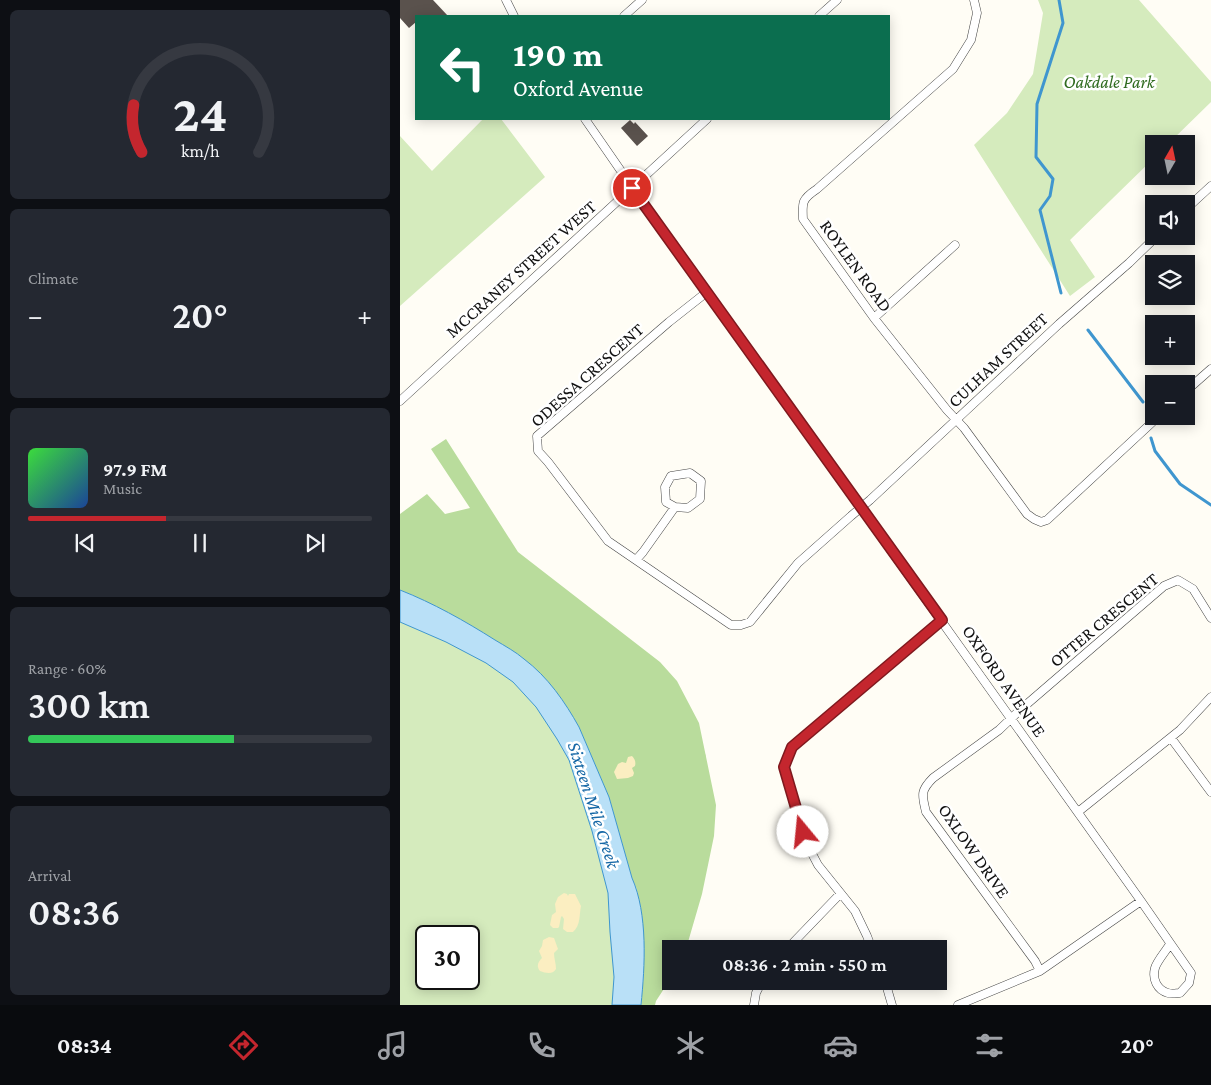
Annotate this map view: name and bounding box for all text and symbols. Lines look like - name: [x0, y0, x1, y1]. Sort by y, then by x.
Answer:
- icon: left: [430, 35, 495, 100]
- text: 190 m: [513, 35, 603, 74]
- park label: Oakdale Park: [1064, 72, 1156, 92]
- text: Oxford Avenue: [513, 76, 643, 101]
- text: 24: [173, 84, 227, 142]
- north arrow: [1145, 135, 1195, 185]
- map controls: [1145, 135, 1195, 425]
- text: km/h: [181, 141, 220, 161]
- pin: [611, 167, 653, 209]
- icon: arrive: [618, 174, 646, 202]
- button: sound: [1145, 195, 1195, 245]
- street label: MCCRANEY STREET WEST: [442, 196, 600, 342]
- street label: ROYLEN ROAD: [816, 216, 896, 316]
- button: layers: [1145, 255, 1195, 305]
- text: Climate: [28, 270, 78, 287]
- text: 20°: [172, 294, 228, 336]
- text: −: [28, 300, 43, 331]
- text: +: [357, 300, 372, 331]
- street label: CULHAM STREET: [944, 309, 1052, 411]
- button: +: [1145, 315, 1195, 365]
- street label: ODESSA CRESCENT: [526, 319, 648, 431]
- button: −: [1145, 375, 1195, 425]
- text: 97.9 FM: [103, 459, 167, 480]
- text: Music: [103, 480, 142, 497]
- icon: previous: [71, 529, 99, 557]
- icon: pause: [186, 529, 214, 557]
- icon: next: [301, 529, 329, 557]
- street label: OTTER CRESCENT: [1046, 569, 1162, 671]
- street label: OXFORD AVENUE: [958, 621, 1050, 741]
- text: Range · 60%: [28, 660, 106, 677]
- text: 300 km: [28, 684, 150, 726]
- water label: Sixteen Mile Creek: [564, 739, 625, 872]
- street label: OXLOW DRIVE: [934, 800, 1014, 902]
- position arrow: [776, 805, 828, 857]
- text: Arrival: [28, 867, 72, 884]
- text: 08:36: [28, 891, 120, 933]
- speed limit sign: 30: [415, 925, 480, 990]
- text: 08:36 · 2 min · 550 m: [722, 954, 887, 975]
- icon: directions: [226, 1028, 261, 1063]
- icon: music: [375, 1028, 410, 1063]
- icon: phone: [524, 1028, 559, 1063]
- icon: climate: [673, 1028, 708, 1063]
- icon: car: [823, 1028, 858, 1063]
- icon: filters: [972, 1028, 1007, 1063]
- text: 08:34: [57, 1033, 112, 1058]
- text: 20°: [1121, 1033, 1154, 1058]

